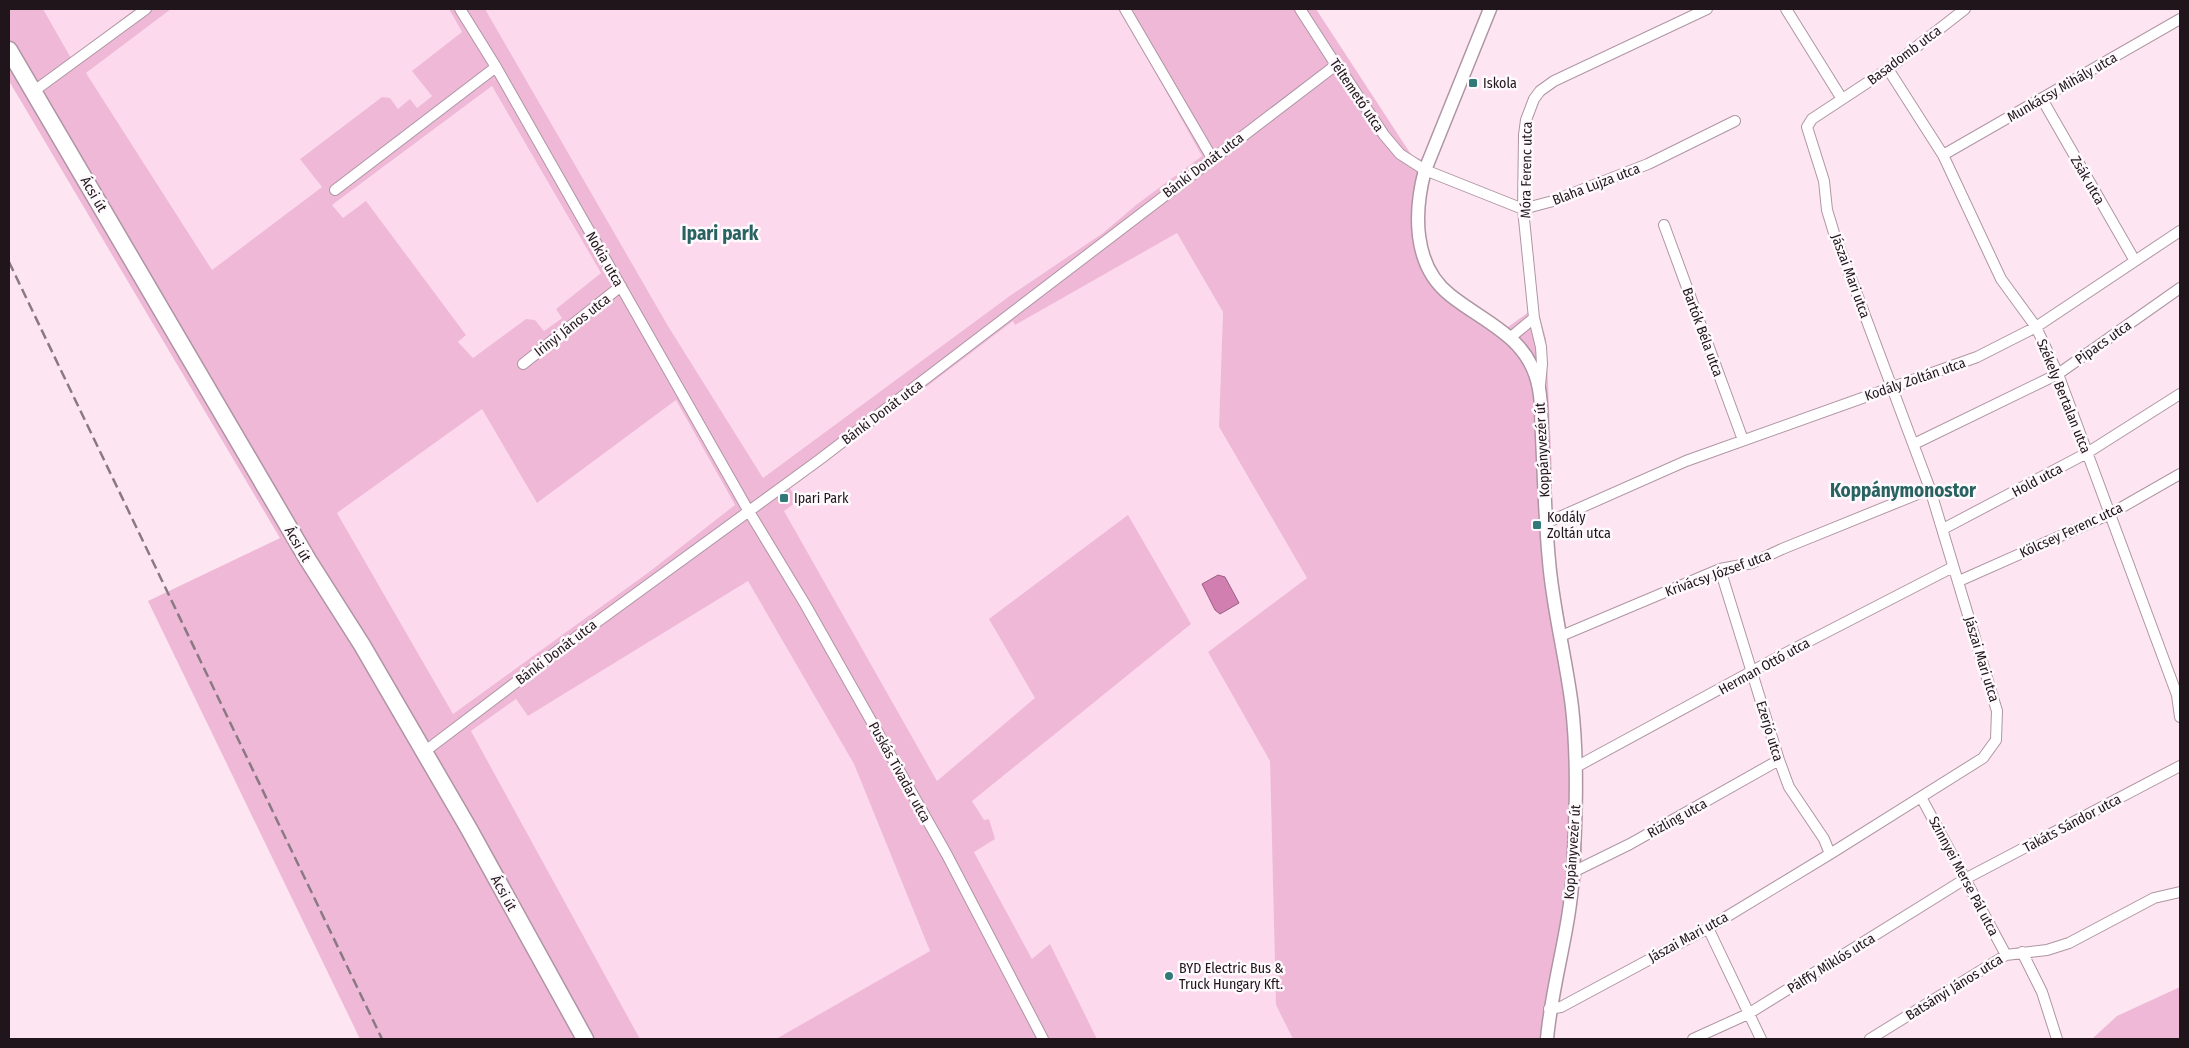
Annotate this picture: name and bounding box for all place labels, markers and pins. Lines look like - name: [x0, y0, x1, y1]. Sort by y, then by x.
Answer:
- place label: Iskola: [1483, 75, 1517, 92]
- marker: Iskola: [1467, 77, 1479, 89]
- place label: Ipari Park: [794, 490, 849, 507]
- marker: Ipari Park: [778, 492, 790, 504]
- place label: Kodály Zoltán utca: [1547, 509, 1611, 542]
- marker: Kodály Zoltán utca: [1531, 519, 1543, 531]
- place label: BYD Electric Bus & Truck Hungary Kft.: [1179, 960, 1284, 993]
- marker: BYD Electric Bus & Truck Hungary Kft.: [1163, 970, 1175, 982]

